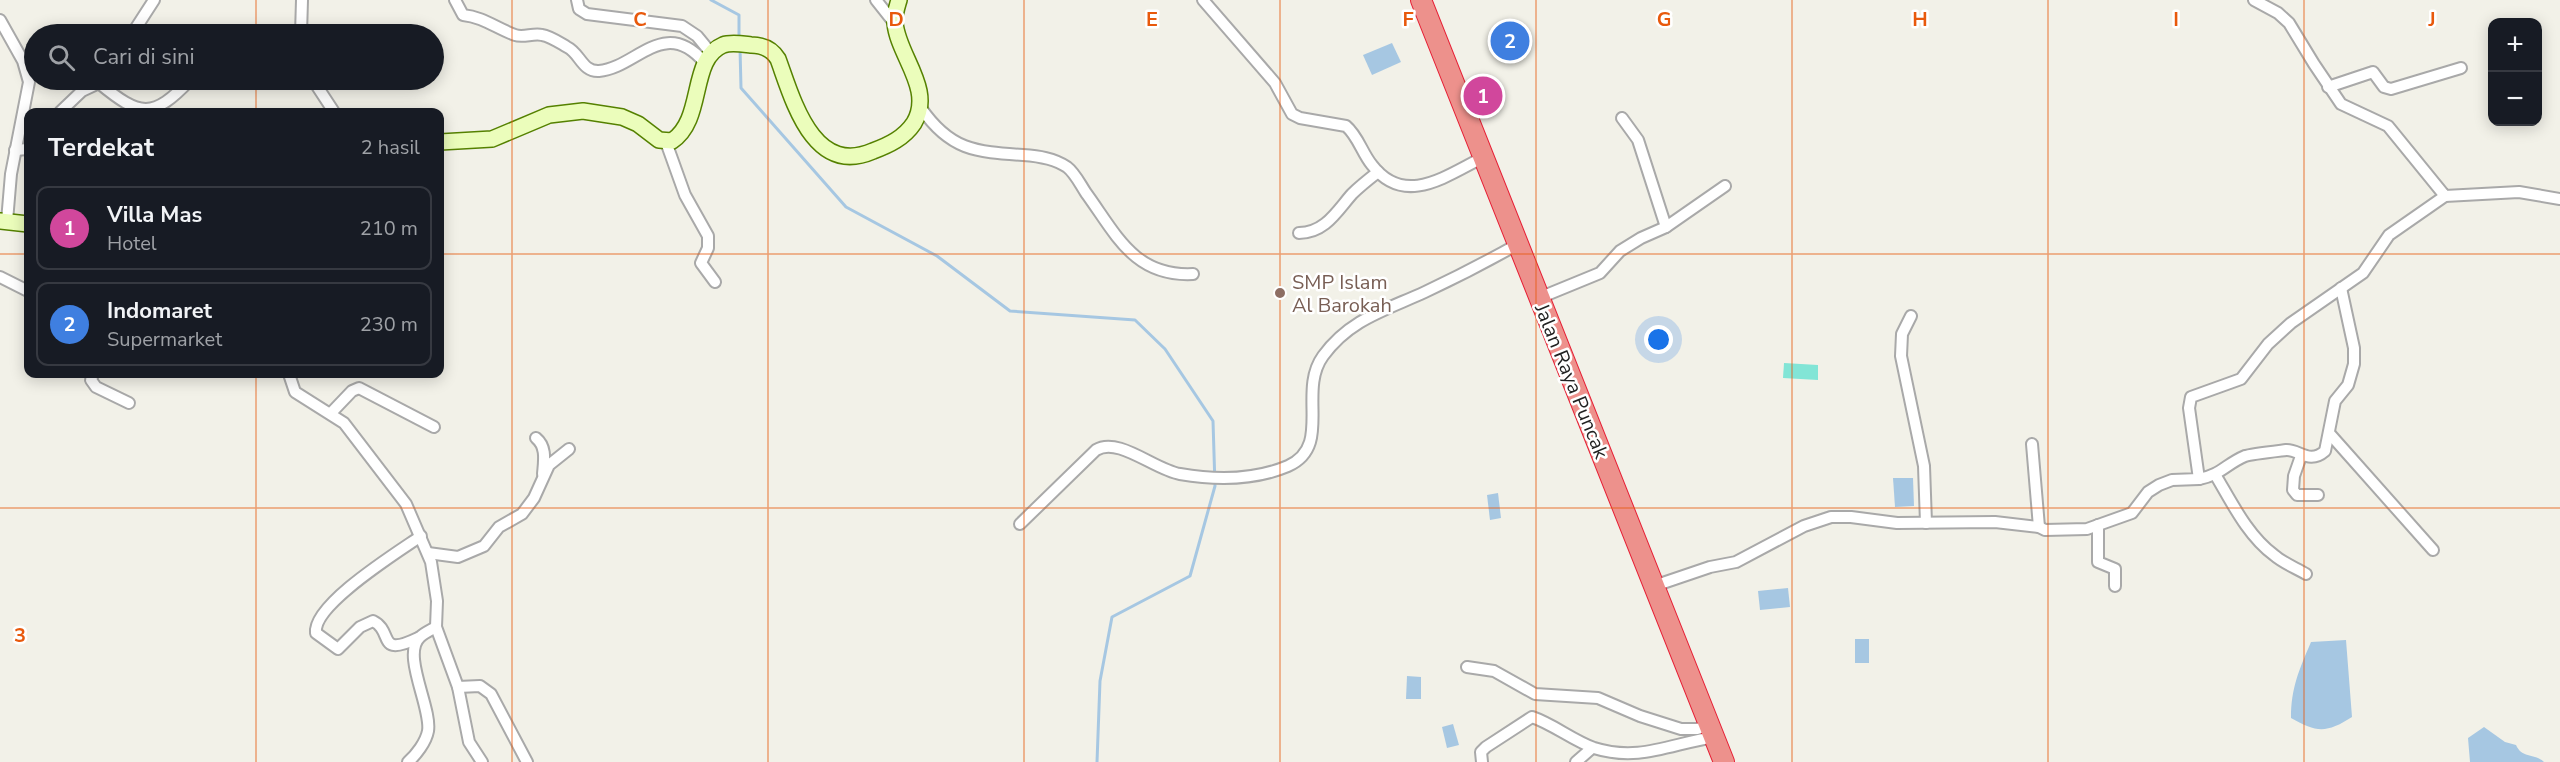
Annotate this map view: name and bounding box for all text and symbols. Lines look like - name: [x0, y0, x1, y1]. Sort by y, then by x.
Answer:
- text: C: [633, 6, 647, 33]
- text: D: [888, 6, 904, 33]
- text: E: [1146, 6, 1158, 33]
- text: F: [1402, 6, 1414, 33]
- text: G: [1657, 6, 1671, 33]
- text: H: [1912, 6, 1928, 33]
- text: I: [2173, 6, 2179, 33]
- text: J: [2427, 6, 2436, 33]
- pin: 2: [1490, 18, 1530, 63]
- map controls: [2488, 18, 2542, 126]
- button: +: [2488, 18, 2542, 72]
- search box: [24, 24, 444, 90]
- icon: search: [45, 41, 78, 74]
- text: Cari di sini: [93, 42, 195, 72]
- button: −: [2488, 72, 2542, 126]
- pin: 1: [1464, 74, 1502, 118]
- text: Terdekat: [48, 130, 154, 165]
- text: 2 hasil: [361, 134, 420, 161]
- text: Villa Mas: [107, 200, 202, 230]
- text: 1: [64, 215, 76, 242]
- text: 210 m: [360, 215, 418, 242]
- text: Hotel: [107, 230, 157, 257]
- place label: SMP Islam Al Barokah: [1292, 269, 1392, 319]
- marker: SMP Islam Al Barokah: [1273, 286, 1287, 300]
- text: Indomaret: [107, 296, 212, 326]
- street label: Jalan Raya Puncak: [1528, 299, 1615, 464]
- text: 2: [64, 311, 76, 338]
- text: 230 m: [360, 311, 418, 338]
- your location: [1644, 325, 1673, 354]
- text: Supermarket: [107, 326, 222, 353]
- text: 3: [14, 622, 26, 649]

